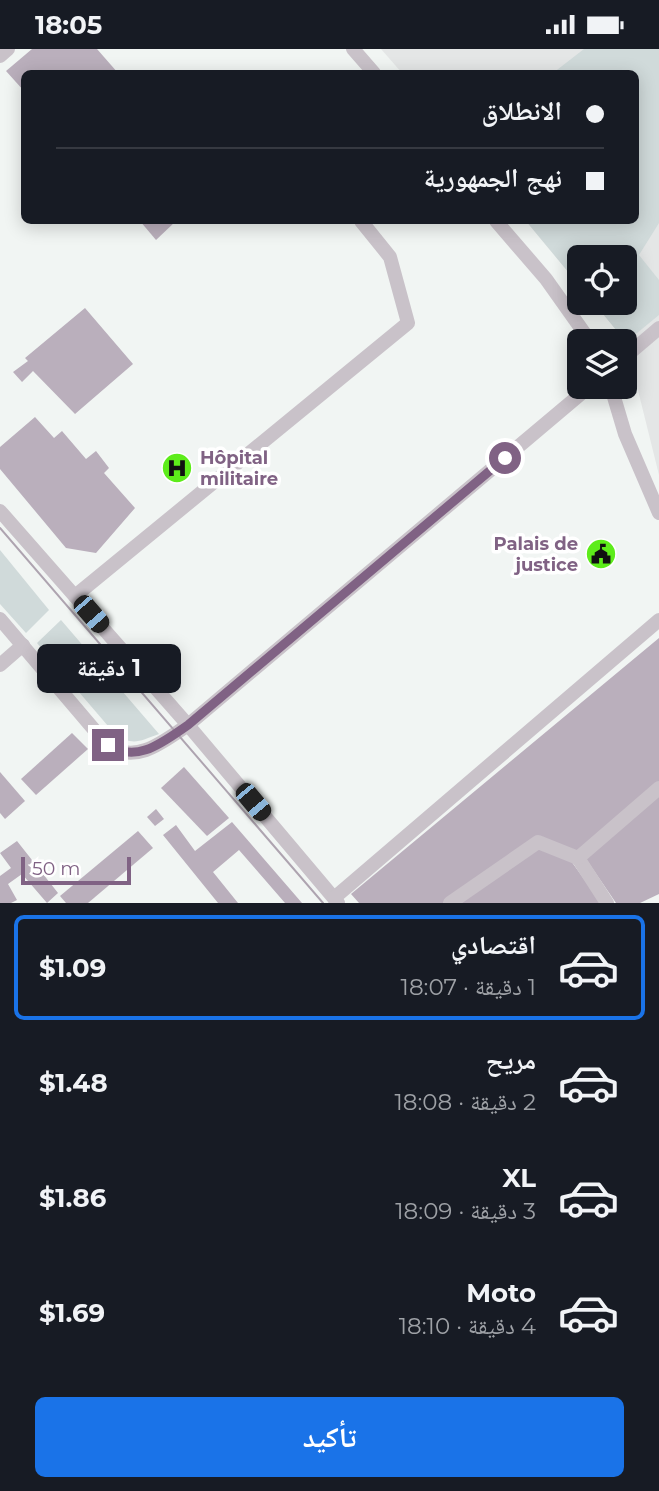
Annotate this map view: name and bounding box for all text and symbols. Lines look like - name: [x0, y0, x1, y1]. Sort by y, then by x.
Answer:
- text: 18:05: [35, 9, 102, 41]
- text: الانطلاق: [482, 95, 562, 127]
- text: نهج الجمهورية: [424, 162, 562, 194]
- map controls: [567, 245, 637, 399]
- button: locate: [567, 245, 637, 315]
- button: layers: [567, 329, 637, 399]
- route start: [489, 442, 521, 474]
- place label: Hôpital militaire: [200, 447, 278, 490]
- hospital icon: Hôpital militaire: [160, 451, 194, 485]
- place label: Palais de justice: [494, 533, 578, 576]
- public building icon: Palais de justice: [584, 537, 618, 571]
- car: [70, 591, 113, 637]
- callout: 1 دقيقة: [36, 643, 180, 693]
- text: 1 دقيقة: [77, 654, 141, 682]
- route end: [92, 729, 124, 761]
- car: [232, 779, 275, 825]
- scale bar: [21, 854, 131, 886]
- text: 50 m: [32, 857, 80, 880]
- text: اقتصادي: [451, 929, 536, 961]
- icon: car: [557, 936, 620, 999]
- text: $1.09: [39, 952, 106, 984]
- text: 1 دقيقة · 18:07: [401, 973, 536, 1001]
- text: مريح: [486, 1044, 536, 1076]
- icon: car: [557, 1051, 620, 1114]
- text: $1.48: [39, 1067, 108, 1099]
- text: 2 دقيقة · 18:08: [395, 1088, 536, 1116]
- text: XL: [502, 1162, 536, 1194]
- icon: car: [557, 1166, 620, 1229]
- text: $1.86: [39, 1182, 106, 1214]
- text: 3 دقيقة · 18:09: [395, 1197, 536, 1225]
- text: Moto: [466, 1277, 536, 1309]
- icon: car: [557, 1281, 620, 1344]
- text: $1.69: [39, 1297, 105, 1329]
- text: 4 دقيقة · 18:10: [399, 1312, 536, 1340]
- button: تأكيد: [35, 1397, 624, 1477]

